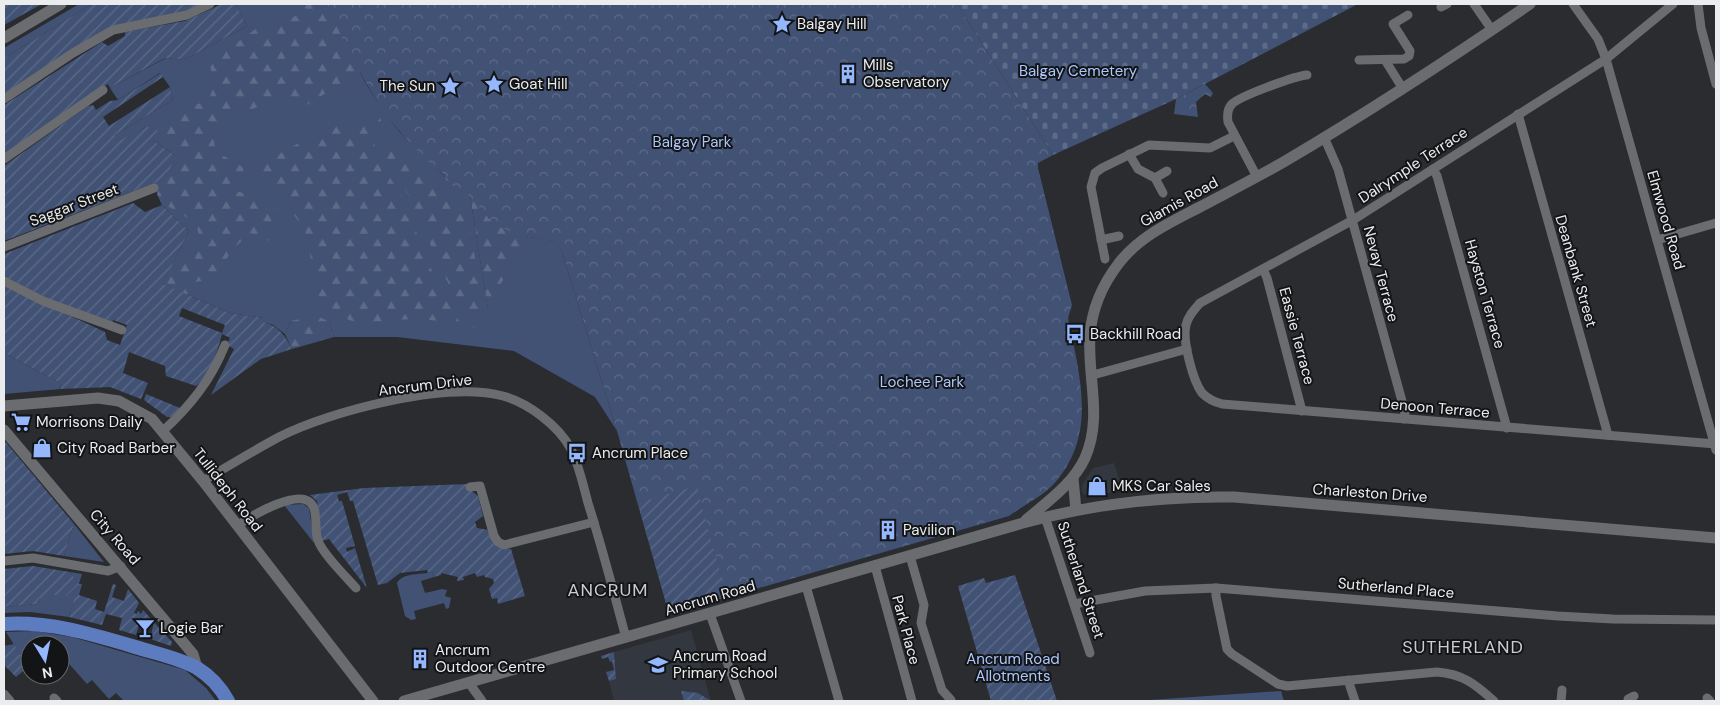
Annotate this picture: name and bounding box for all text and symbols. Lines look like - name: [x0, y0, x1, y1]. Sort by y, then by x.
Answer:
- place icon: Balgay Hill: [771, 13, 793, 35]
- place label: Balgay Hill: [797, 14, 867, 34]
- place label: Mills Observatory: [863, 55, 950, 92]
- park label: Balgay Cemetery: [1019, 61, 1138, 81]
- building icon: Mills Observatory: [837, 63, 859, 85]
- place icon: Goat Hill: [483, 73, 505, 95]
- place label: Goat Hill: [509, 74, 568, 94]
- place icon: The Sun: [439, 75, 461, 97]
- place label: The Sun: [380, 76, 435, 96]
- street label: Dalrymple Terrace: [1355, 122, 1471, 208]
- park label: Balgay Park: [653, 132, 732, 152]
- street label: Elmwood Road: [1642, 168, 1690, 272]
- street label: Glamis Road: [1136, 172, 1222, 232]
- street label: Saggar Street: [27, 179, 121, 231]
- street label: Deanbank Street: [1550, 213, 1602, 330]
- street label: Nevay Terrace: [1359, 224, 1403, 324]
- street label: Hayston Terrace: [1460, 237, 1510, 351]
- street label: Eassie Terrace: [1274, 285, 1320, 387]
- bus stop icon: Backhill Road: [1064, 323, 1086, 345]
- place label: Backhill Road: [1090, 324, 1181, 344]
- street label: Ancrum Drive: [377, 369, 473, 401]
- park label: Lochee Park: [880, 372, 965, 392]
- street label: Denoon Terrace: [1379, 393, 1491, 423]
- supermarket icon: Morrisons Daily: [10, 411, 32, 433]
- place label: Morrisons Daily: [36, 412, 143, 432]
- shop icon: City Road Barber: [31, 437, 53, 459]
- place label: City Road Barber: [57, 438, 175, 458]
- bus stop icon: Ancrum Place: [566, 442, 588, 464]
- place label: Ancrum Place: [592, 443, 688, 463]
- street label: Tullideph Road: [189, 444, 267, 536]
- shop icon: MKS Car Sales: [1086, 475, 1108, 497]
- place label: MKS Car Sales: [1112, 476, 1211, 496]
- street label: Charleston Drive: [1312, 479, 1428, 507]
- street label: City Road: [85, 505, 145, 569]
- building icon: Pavilion: [877, 519, 899, 541]
- street label: Sutherland Street: [1053, 519, 1109, 641]
- place label: Pavilion: [903, 520, 955, 540]
- street label: Sutherland Place: [1337, 573, 1455, 603]
- street label: Ancrum Road: [662, 575, 758, 621]
- district label: ANCRUM: [568, 578, 648, 602]
- street label: Park Place: [887, 593, 925, 667]
- bar icon: Logie Bar: [134, 617, 156, 639]
- place label: Logie Bar: [160, 618, 224, 638]
- north arrow: [20, 635, 70, 685]
- district label: SUTHERLAND: [1402, 635, 1524, 659]
- place label: Ancrum Outdoor Centre: [435, 640, 545, 677]
- place label: Ancrum Road Primary School: [673, 646, 777, 683]
- building icon: Ancrum Outdoor Centre: [409, 648, 431, 670]
- park label: Ancrum Road Allotments: [966, 649, 1060, 686]
- school or university icon: Ancrum Road Primary School: [647, 654, 669, 676]
- text: N: [41, 663, 54, 683]

